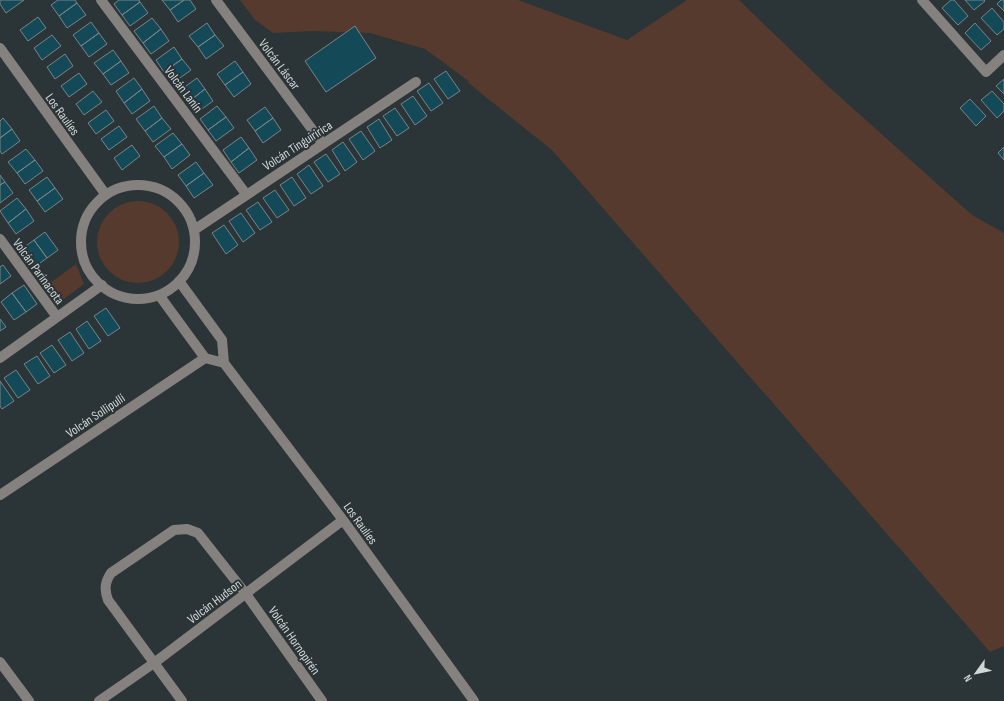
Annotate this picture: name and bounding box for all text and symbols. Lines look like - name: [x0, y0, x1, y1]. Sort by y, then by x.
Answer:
- street label: Volcán Láscar: [255, 36, 304, 93]
- street label: Volcán Lanín: [160, 63, 206, 116]
- street label: Los Raulíes: [42, 91, 83, 139]
- street label: Volcán Tinguiririca: [260, 117, 335, 174]
- street label: Volcán Parinacota: [9, 236, 67, 308]
- street label: Volcán Sollipulli: [63, 390, 128, 441]
- street label: Los Raulíes: [340, 500, 381, 548]
- street label: Volcán Hudson: [184, 576, 245, 627]
- street label: Volcán Hornopirén: [265, 603, 324, 678]
- north arrow: [956, 653, 996, 693]
- text: N: [961, 672, 975, 684]

